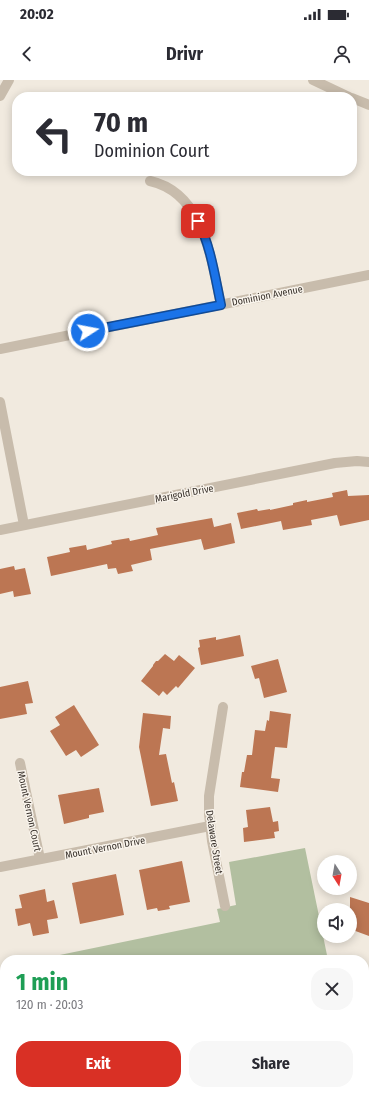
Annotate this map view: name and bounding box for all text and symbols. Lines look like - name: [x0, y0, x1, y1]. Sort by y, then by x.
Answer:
- text: 20:02: [20, 5, 54, 23]
- icon: back: [16, 43, 38, 65]
- text: Drivr: [166, 43, 203, 65]
- icon: person: [331, 43, 353, 65]
- text: 70 m: [94, 106, 148, 139]
- icon: left: [28, 108, 80, 160]
- text: Dominion Court: [94, 140, 209, 162]
- pin: [181, 204, 215, 238]
- icon: arrive: [187, 210, 209, 232]
- street label: Dominion Avenue: [231, 283, 304, 309]
- position arrow: [67, 310, 109, 352]
- street label: Marigold Drive: [154, 482, 214, 506]
- street label: Mount Vernon Court: [15, 770, 44, 853]
- street label: Delaware Street: [203, 809, 225, 876]
- street label: Mount Vernon Drive: [64, 834, 146, 862]
- north arrow: [317, 855, 357, 895]
- map controls: [317, 855, 357, 943]
- button: sound: [317, 903, 357, 943]
- text: 1 min: [16, 968, 68, 996]
- button: close: [311, 968, 353, 1010]
- text: 120 m · 20:03: [16, 997, 83, 1012]
- button: Exit: [16, 1041, 181, 1087]
- button: Share: [189, 1041, 353, 1087]

